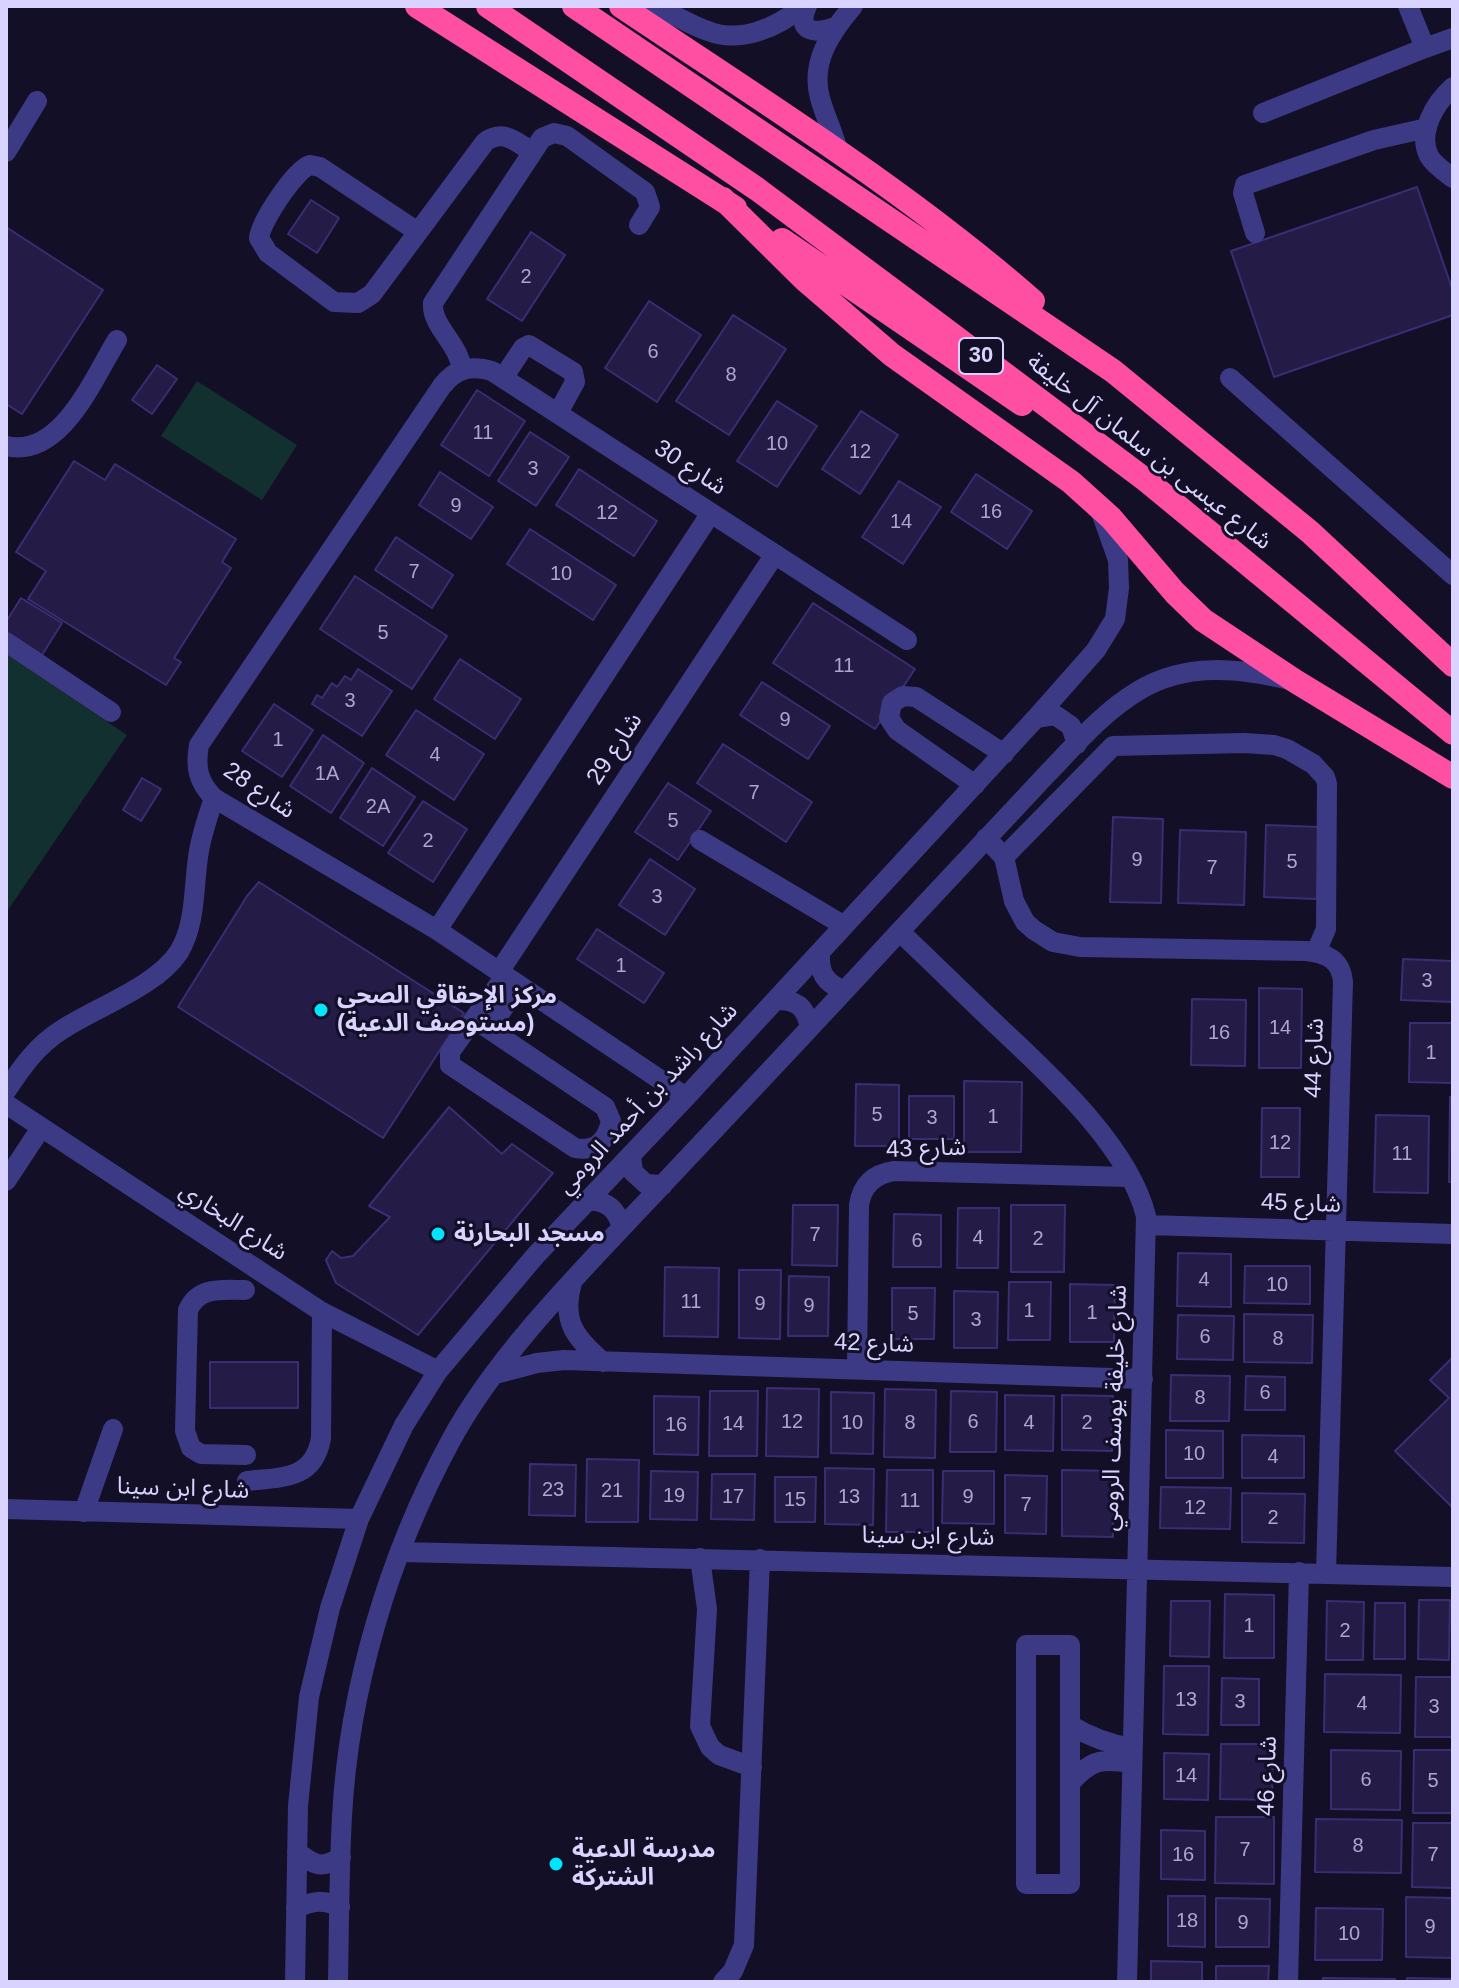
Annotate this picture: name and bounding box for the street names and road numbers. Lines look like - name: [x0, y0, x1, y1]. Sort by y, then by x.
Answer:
- road number: 30: [959, 338, 1003, 374]
- street label: شارع عيسى بن سلمان آل خليفة: [1021, 347, 1277, 557]
- street label: شارع 30: [649, 434, 731, 502]
- street label: شارع 29: [581, 708, 649, 790]
- street label: شارع 28: [218, 757, 300, 825]
- street label: شارع راشد بن أحمد الرومي: [552, 997, 744, 1201]
- street label: شارع 44: [1299, 1017, 1331, 1099]
- street label: شارع 43: [885, 1133, 967, 1165]
- street label: شارع البخاري: [174, 1176, 292, 1268]
- street label: شارع 45: [1260, 1188, 1342, 1220]
- street label: شارع خليفة يوسف الرومي: [1096, 1284, 1134, 1532]
- street label: شارع 42: [833, 1328, 915, 1360]
- street label: شارع ابن سينا: [116, 1472, 250, 1506]
- street label: شارع ابن سينا: [861, 1521, 995, 1553]
- street label: شارع 46: [1252, 1735, 1284, 1817]

